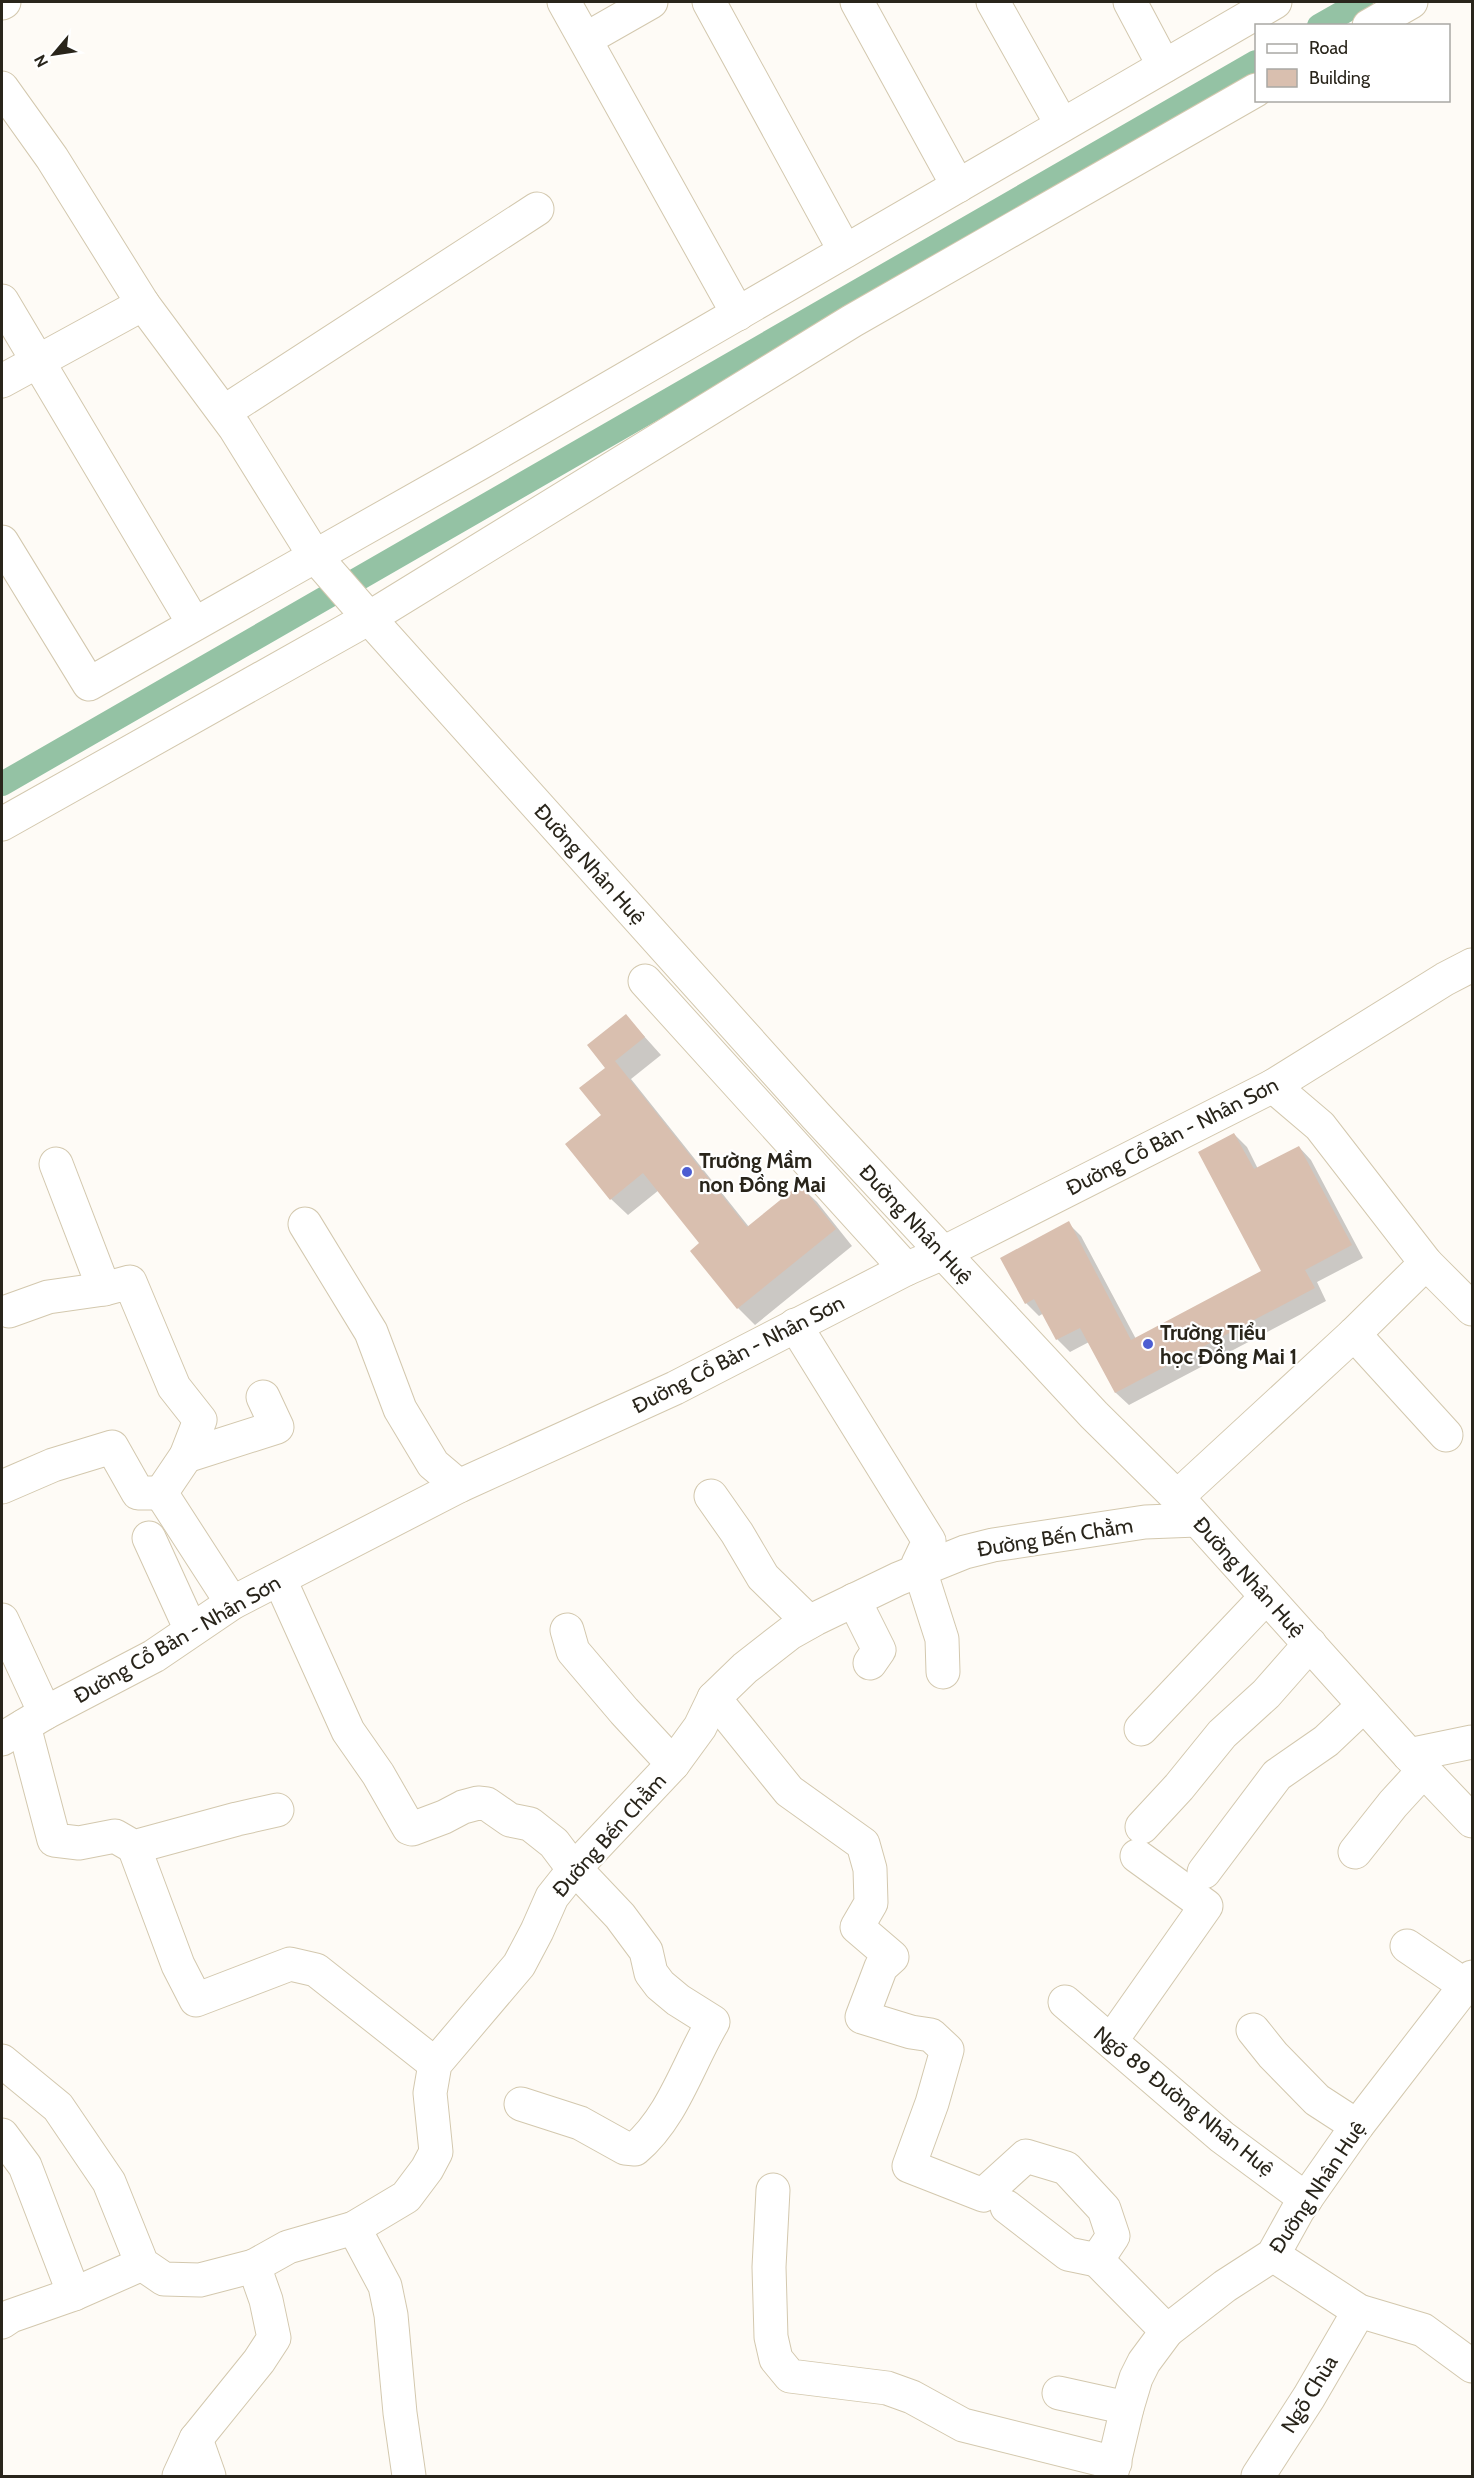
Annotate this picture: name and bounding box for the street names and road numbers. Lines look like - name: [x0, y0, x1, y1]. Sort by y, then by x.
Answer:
- street label: Đường Nhân Huệ: [529, 799, 651, 930]
- street label: Đường Cổ Bản - Nhân Sơn: [1062, 1072, 1282, 1200]
- street label: Đường Nhân Huệ: [854, 1159, 978, 1289]
- street label: Đường Cổ Bản - Nhân Sơn: [628, 1290, 848, 1418]
- street label: Đường Bến Chằm: [975, 1512, 1135, 1562]
- street label: Đường Nhân Huệ: [1188, 1512, 1310, 1643]
- street label: Đường Cổ Bản - Nhân Sơn: [69, 1570, 285, 1708]
- street label: Đường Bến Chằm: [547, 1768, 671, 1902]
- street label: Ngõ 89 Đường Nhân Huệ: [1089, 2021, 1279, 2181]
- street label: Đường Nhân Huệ: [1264, 2116, 1370, 2258]
- street label: Ngõ Chùa: [1275, 2351, 1343, 2437]

